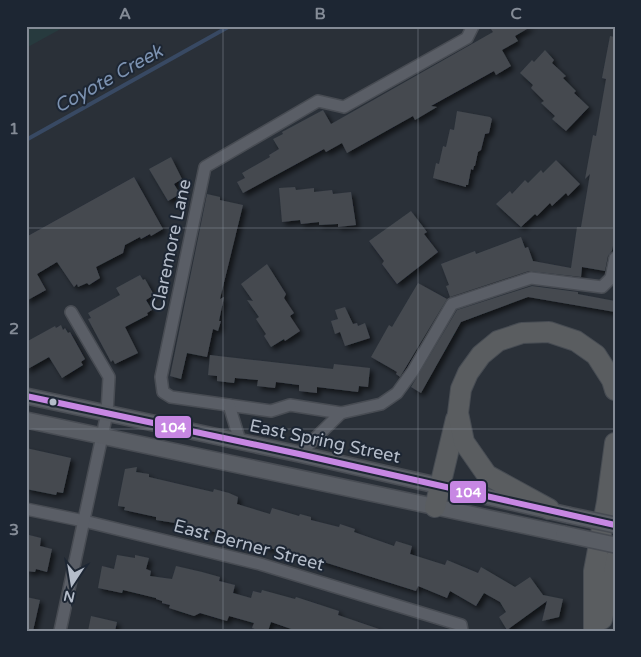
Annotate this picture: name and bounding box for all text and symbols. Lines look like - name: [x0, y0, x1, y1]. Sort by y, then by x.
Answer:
- text: A: [119, 4, 131, 24]
- text: B: [314, 4, 326, 24]
- text: C: [510, 4, 522, 24]
- water label: Coyote Creek: [50, 39, 168, 118]
- text: 1: [9, 119, 19, 139]
- street label: Claremore Lane: [146, 177, 196, 313]
- text: 2: [9, 319, 19, 339]
- unlabelled marker: [48, 397, 58, 407]
- street label: East Spring Street: [248, 414, 403, 468]
- line badge: 104: [154, 415, 192, 439]
- text: 104: [160, 419, 186, 436]
- line badge: 104: [449, 480, 487, 504]
- text: 104: [455, 484, 481, 501]
- street label: East Berner Street: [171, 514, 327, 576]
- text: 3: [9, 520, 19, 540]
- north arrow: [48, 560, 98, 610]
- text: N: [62, 587, 77, 606]

